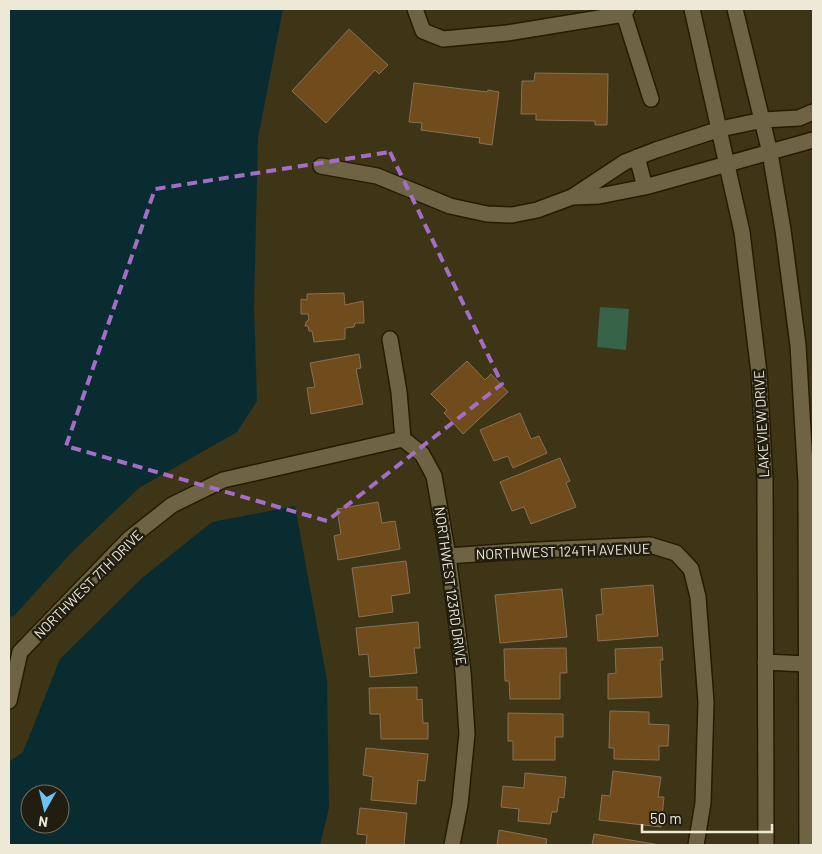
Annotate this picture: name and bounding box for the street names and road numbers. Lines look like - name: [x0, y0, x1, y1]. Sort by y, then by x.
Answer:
- street label: LAKEVIEW DRIVE: [750, 370, 772, 478]
- street label: NORTHWEST 123RD DRIVE: [431, 506, 471, 666]
- street label: NORTHWEST 7TH DRIVE: [30, 526, 146, 642]
- street label: NORTHWEST 124TH AVENUE: [476, 539, 650, 563]

